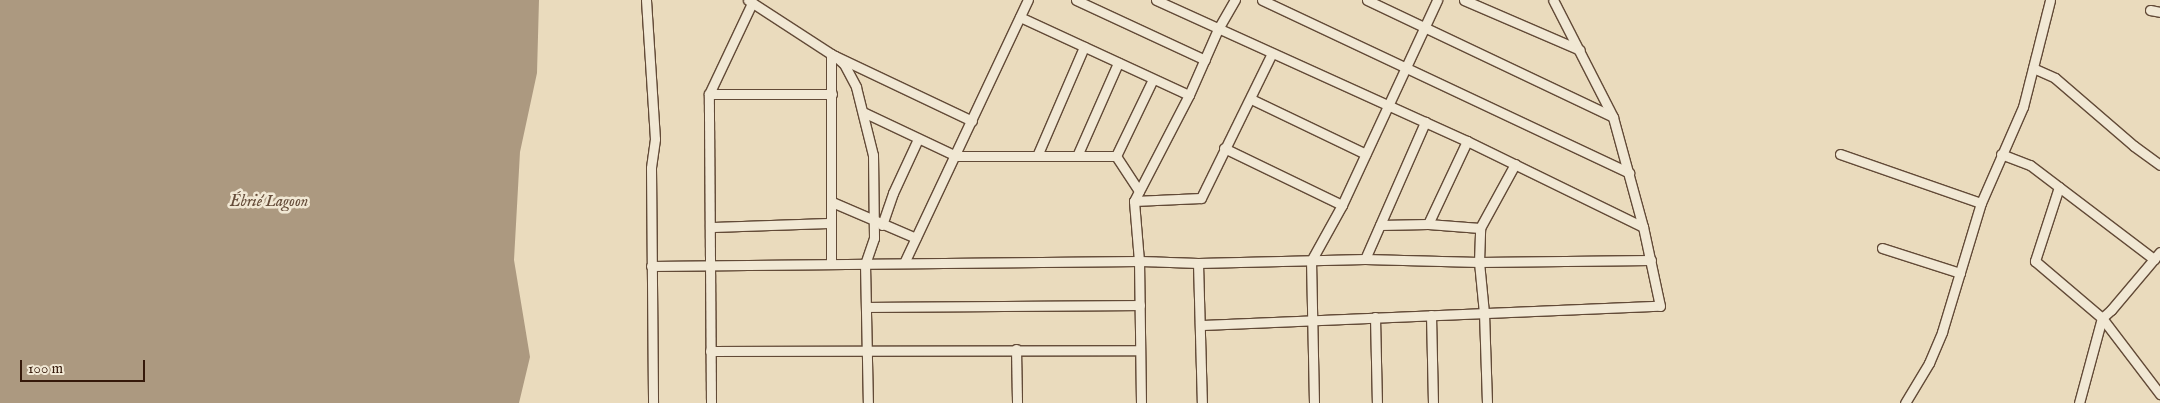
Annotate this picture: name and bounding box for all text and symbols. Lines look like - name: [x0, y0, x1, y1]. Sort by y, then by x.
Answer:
- water label: Ébrié Lagoon: [230, 192, 308, 212]
- scale bar: [22, 350, 148, 382]
- text: 100 m: [28, 359, 63, 378]

